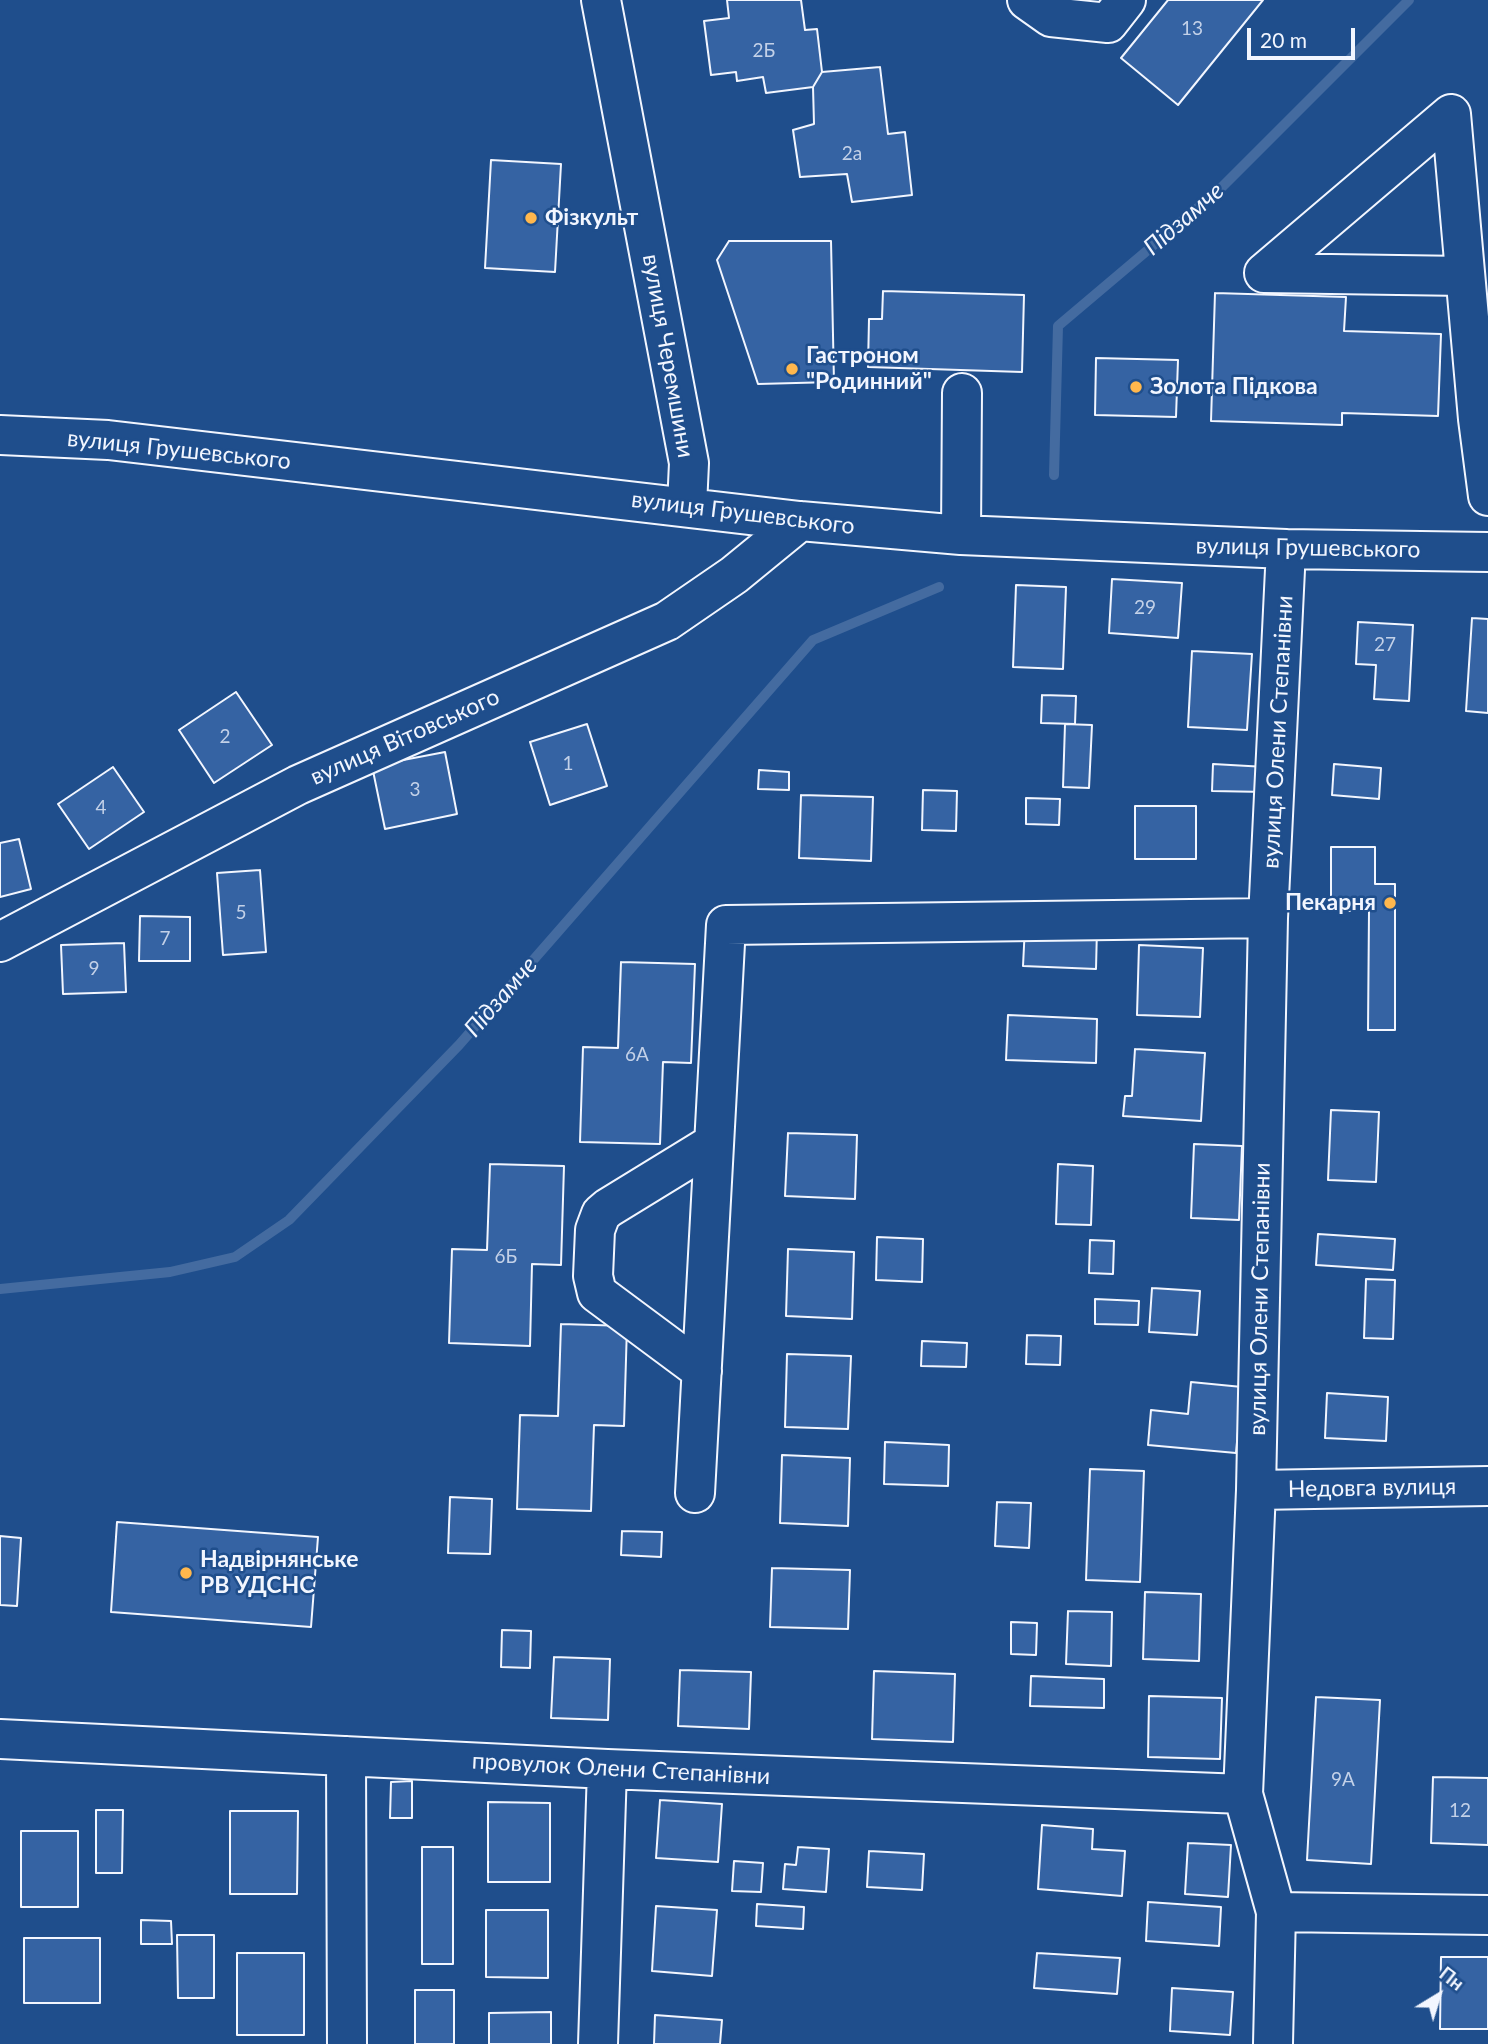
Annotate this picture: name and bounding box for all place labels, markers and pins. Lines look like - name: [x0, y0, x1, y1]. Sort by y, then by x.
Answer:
- place label: Фізкульт: [545, 204, 638, 232]
- marker: Фізкульт: [523, 210, 539, 226]
- place label: Гастроном "Родинний": [806, 342, 932, 396]
- marker: Гастроном "Родинний": [784, 361, 800, 377]
- place label: Золота Підкова: [1150, 373, 1318, 401]
- marker: Золота Підкова: [1128, 379, 1144, 395]
- place label: Пекарня: [1285, 889, 1376, 917]
- marker: Пекарня: [1382, 895, 1398, 911]
- place label: Надвірнянське РВ УДСНС: [200, 1546, 359, 1600]
- marker: Надвірнянське РВ УДСНС: [178, 1565, 194, 1581]

